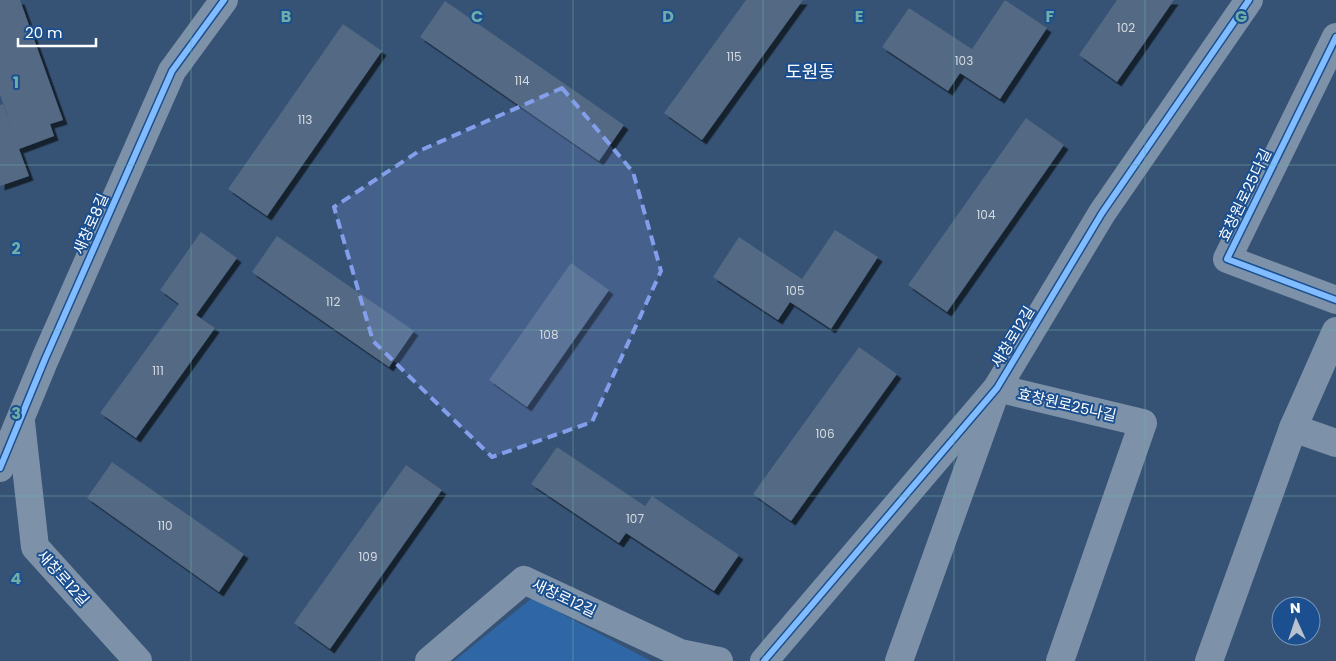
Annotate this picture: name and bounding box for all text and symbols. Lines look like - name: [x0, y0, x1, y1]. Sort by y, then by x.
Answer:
- text: B: [281, 5, 291, 28]
- text: C: [471, 5, 483, 28]
- text: D: [662, 5, 674, 28]
- text: E: [855, 5, 863, 28]
- text: F: [1046, 5, 1055, 28]
- text: G: [1235, 5, 1247, 28]
- scale bar: [18, 15, 95, 47]
- house number: 102: [1117, 19, 1135, 36]
- text: 20 m: [25, 22, 63, 43]
- house number: 115: [726, 48, 742, 65]
- house number: 103: [955, 52, 973, 69]
- district label: 도원동: [785, 59, 835, 84]
- text: 1: [13, 71, 19, 94]
- house number: 114: [514, 72, 530, 89]
- house number: 113: [298, 111, 312, 128]
- street label: 효창원로25다길: [1213, 145, 1276, 245]
- street label: 새창로8길: [68, 190, 113, 258]
- house number: 104: [977, 206, 996, 223]
- text: 2: [11, 237, 21, 260]
- house number: 105: [786, 282, 804, 299]
- house number: 112: [326, 293, 340, 310]
- street label: 새창로12길: [986, 302, 1039, 372]
- house number: 108: [540, 326, 558, 343]
- house number: 111: [152, 362, 164, 379]
- street label: 효창원로25나길: [1016, 383, 1119, 426]
- text: 3: [11, 402, 21, 425]
- house number: 106: [816, 425, 835, 442]
- house number: 107: [626, 510, 644, 527]
- house number: 110: [157, 517, 173, 534]
- street label: 새창로12길: [33, 545, 94, 610]
- house number: 109: [359, 548, 377, 565]
- text: 4: [11, 567, 22, 590]
- street label: 새창로12길: [529, 574, 600, 622]
- north arrow: [1271, 596, 1321, 646]
- text: N: [1290, 598, 1301, 618]

